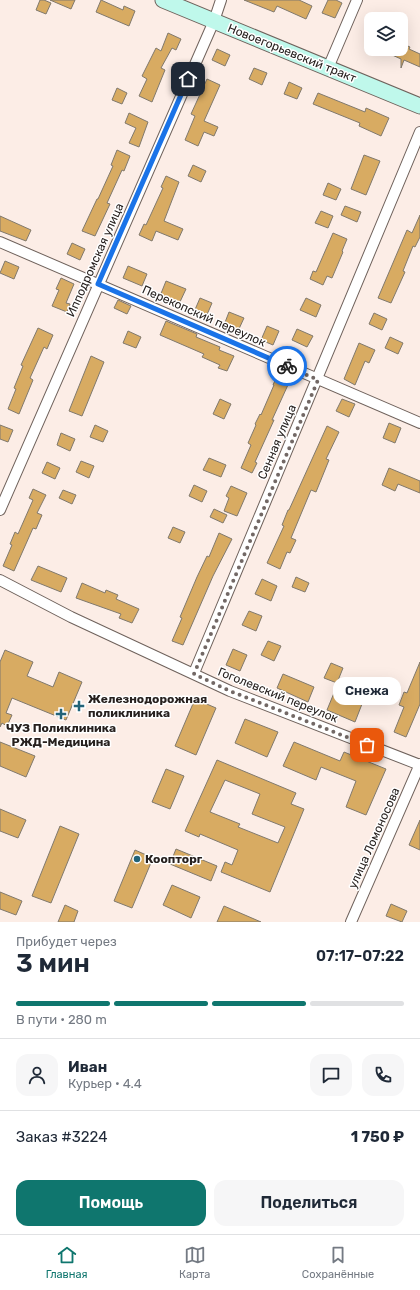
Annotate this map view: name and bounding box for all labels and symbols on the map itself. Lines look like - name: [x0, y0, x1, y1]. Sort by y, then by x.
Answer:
- street label: Новоегорьевский тракт: [226, 21, 358, 85]
- pin: [171, 62, 205, 96]
- street label: Ипподромская улица: [64, 201, 126, 319]
- street label: Перекопский переулок: [140, 282, 268, 350]
- courier: [267, 346, 307, 386]
- street label: Сенная улица: [255, 402, 299, 482]
- street label: Гоголевский переулок: [216, 664, 341, 726]
- callout: Снежа: [333, 677, 401, 705]
- place label: Железнодорожная поликлиника: [88, 692, 207, 720]
- marker: Железнодорожная поликлиника: [73, 700, 85, 712]
- marker: ЧУЗ Поликлиника РЖД-Медицина: [55, 708, 67, 720]
- place label: ЧУЗ Поликлиника РЖД-Медицина: [6, 721, 116, 749]
- pin: [350, 728, 384, 762]
- street label: улица Ломоносова: [345, 785, 403, 891]
- place label: Коопторг: [145, 852, 203, 866]
- marker: Коопторг: [132, 854, 142, 864]

